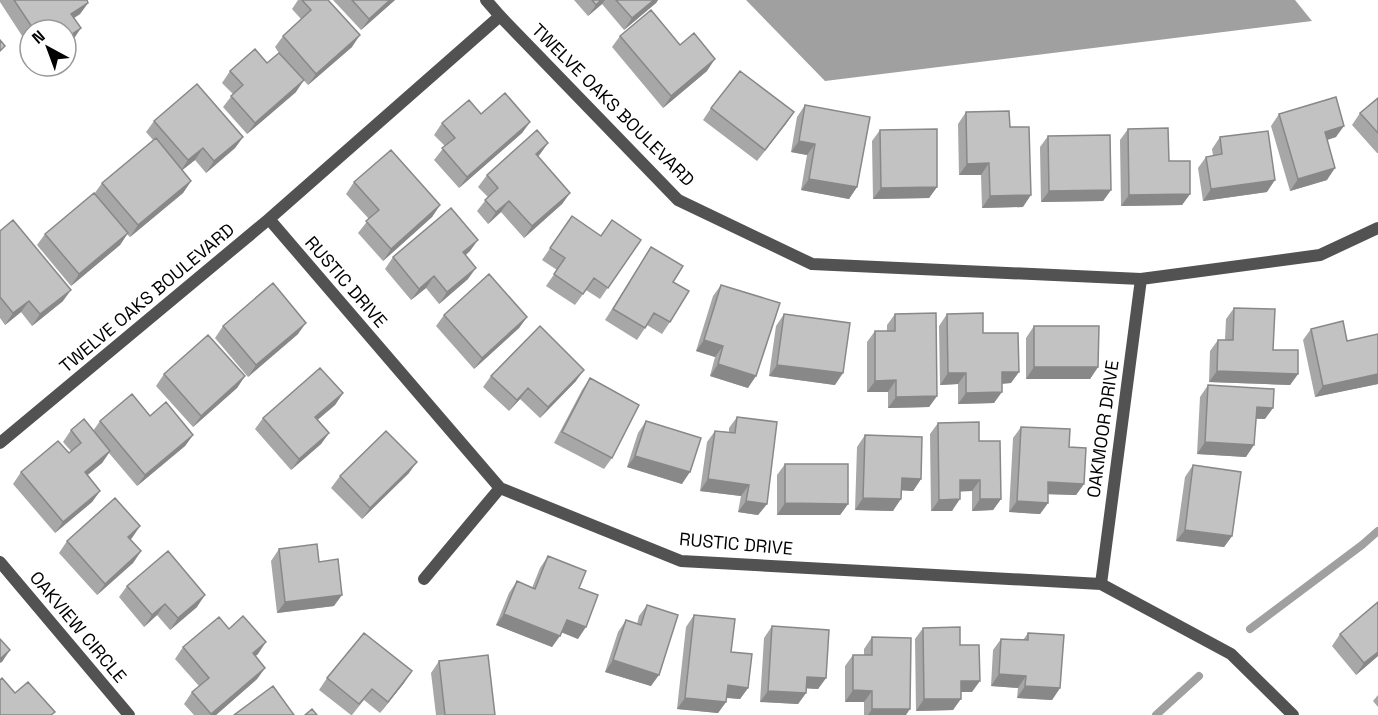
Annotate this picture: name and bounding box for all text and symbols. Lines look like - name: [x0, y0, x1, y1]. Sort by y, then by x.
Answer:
- north arrow: [18, 18, 78, 78]
- street label: TWELVE OAKS BOULEVARD: [527, 18, 700, 191]
- text: N: [28, 26, 49, 49]
- street label: TWELVE OAKS BOULEVARD: [55, 218, 239, 378]
- street label: RUSTIC DRIVE: [300, 231, 392, 332]
- street label: OAKMOOR DRIVE: [1081, 359, 1124, 499]
- street label: RUSTIC DRIVE: [678, 527, 794, 560]
- street label: OAKVIEW CIRCLE: [25, 566, 132, 687]

